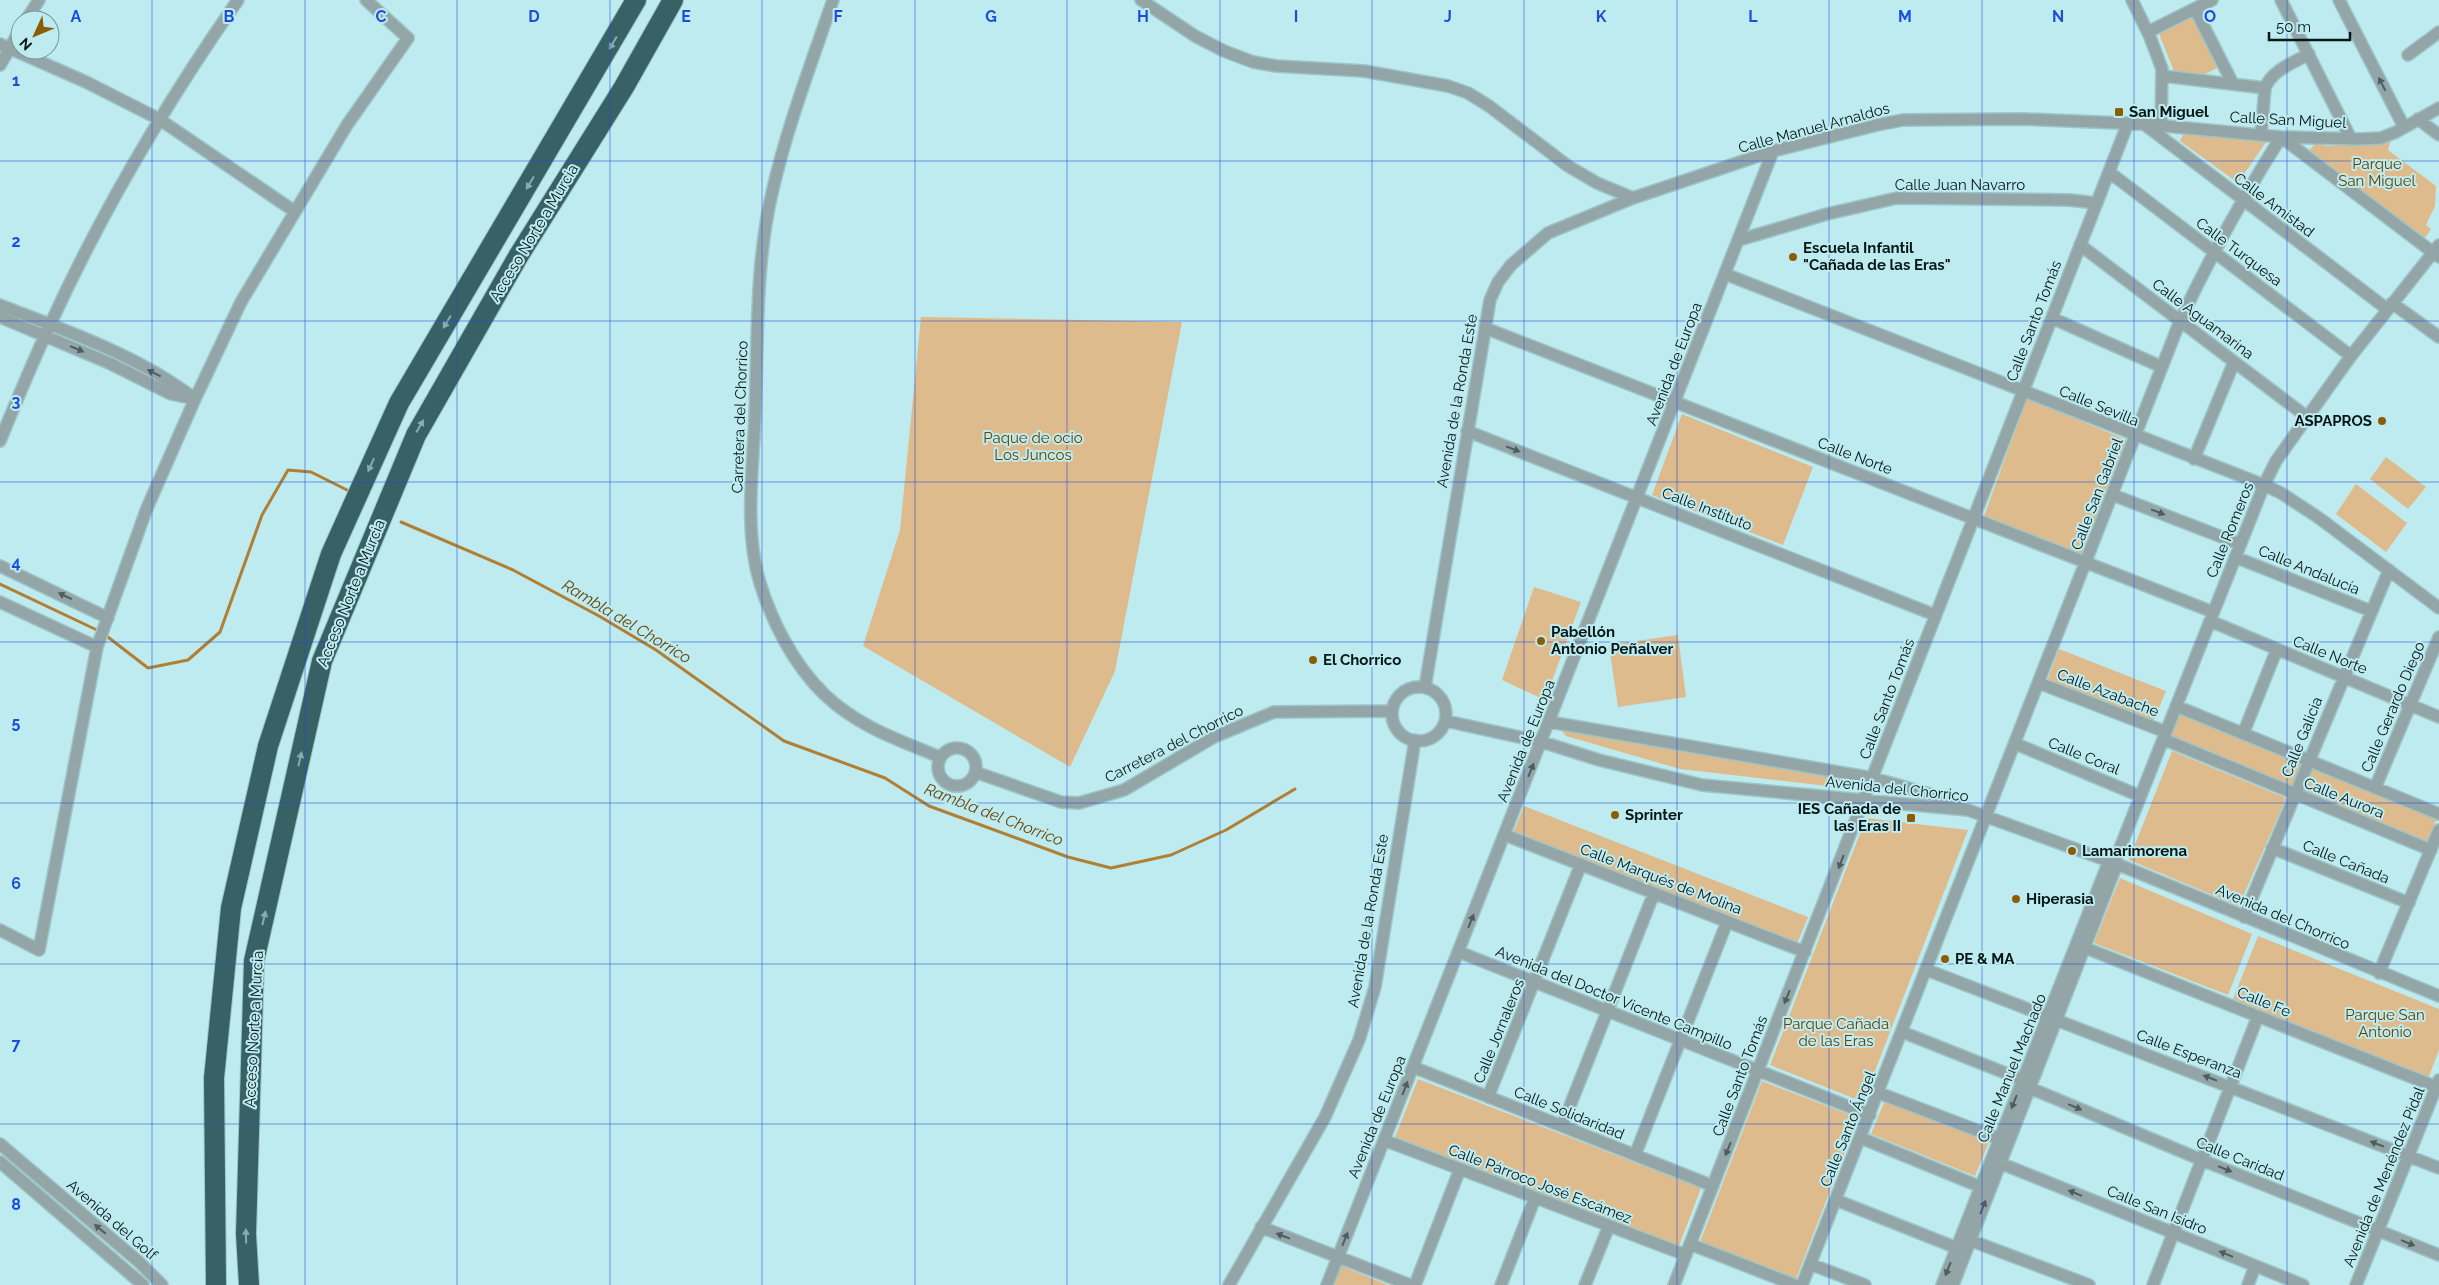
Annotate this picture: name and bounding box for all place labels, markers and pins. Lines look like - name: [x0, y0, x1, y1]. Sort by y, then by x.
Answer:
- place label: San Miguel: [2129, 103, 2209, 121]
- marker: San Miguel: [2113, 106, 2125, 118]
- place label: Escuela Infantil "Cañada de las Eras": [1803, 239, 1951, 274]
- marker: Escuela Infantil "Cañada de las Eras": [1787, 251, 1799, 263]
- place label: ASPAPROS: [2294, 412, 2372, 430]
- marker: ASPAPROS: [2376, 415, 2388, 427]
- place label: Pabellón Antonio Peñalver: [1551, 623, 1674, 658]
- marker: Pabellón Antonio Peñalver: [1535, 635, 1547, 647]
- place label: El Chorrico: [1323, 651, 1401, 669]
- marker: El Chorrico: [1307, 654, 1319, 666]
- place label: IES Cañada de las Eras II: [1798, 800, 1901, 835]
- place label: Sprinter: [1625, 806, 1683, 824]
- marker: Sprinter: [1609, 809, 1621, 821]
- marker: IES Cañada de las Eras II: [1905, 812, 1917, 824]
- place label: Lamarimorena: [2082, 842, 2187, 860]
- marker: Lamarimorena: [2066, 845, 2078, 857]
- place label: Hiperasia: [2026, 890, 2094, 908]
- marker: Hiperasia: [2010, 893, 2022, 905]
- place label: PE & MA: [1955, 950, 2015, 968]
- marker: PE & MA: [1939, 953, 1951, 965]

